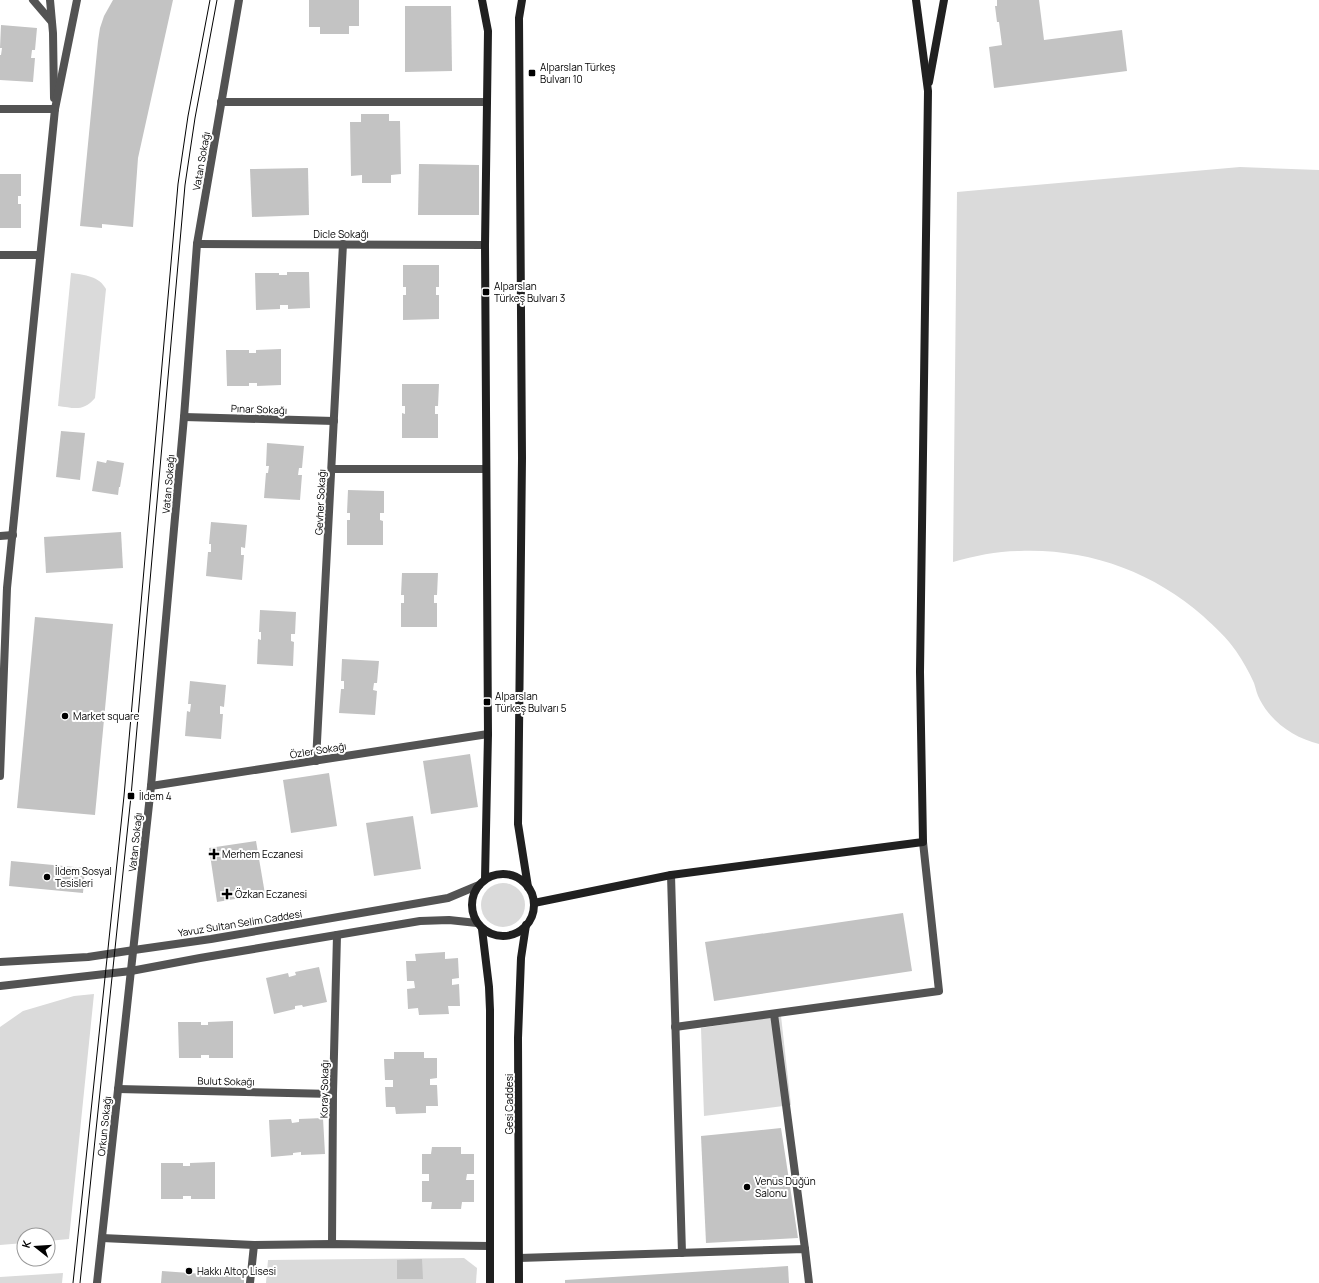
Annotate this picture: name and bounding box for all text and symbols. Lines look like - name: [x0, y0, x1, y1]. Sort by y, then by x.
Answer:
- place label: Alparslan Türkeş Bulvarı 10: [540, 60, 616, 86]
- marker: Alparslan Türkeş Bulvarı 10: [527, 68, 537, 78]
- street label: Vatan Sokağı: [189, 130, 213, 192]
- street label: Dicle Sokağı: [313, 227, 369, 241]
- place label: Alparslan Türkeş Bulvarı 3: [494, 279, 565, 305]
- marker: Alparslan Türkeş Bulvarı 3: [481, 287, 491, 297]
- street label: Pınar Sokağı: [231, 401, 287, 417]
- street label: Vatan Sokağı: [158, 454, 178, 514]
- street label: Gevher Sokağı: [311, 469, 329, 535]
- place label: Alparslan Türkeş Bulvarı 5: [495, 689, 567, 715]
- marker: Alparslan Türkeş Bulvarı 5: [482, 697, 492, 707]
- place label: Market square: [73, 709, 139, 723]
- marker: Market square: [60, 711, 70, 721]
- street label: Özler Sokağı: [289, 739, 347, 761]
- place label: İldem 4: [139, 789, 172, 803]
- marker: İldem 4: [126, 791, 136, 801]
- street label: Vatan Sokağı: [125, 812, 145, 872]
- place label: Merhem Eczanesi: [222, 847, 303, 861]
- marker: Merhem Eczanesi: [209, 849, 219, 859]
- place label: İldem Sosyal Tesisleri: [55, 864, 112, 890]
- marker: İldem Sosyal Tesisleri: [42, 872, 52, 882]
- place label: Özkan Eczanesi: [235, 887, 307, 901]
- marker: Özkan Eczanesi: [222, 889, 232, 899]
- street label: Yavuz Sultan Selim Caddesi: [177, 906, 303, 940]
- street label: Koray Sokağı: [316, 1060, 332, 1118]
- street label: Bulut Sokağı: [197, 1074, 255, 1088]
- street label: Gesi Caddesi: [502, 1074, 516, 1134]
- street label: Orkun Sokağı: [94, 1095, 114, 1157]
- place label: Venüs Düğün Salonu: [755, 1174, 816, 1200]
- marker: Venüs Düğün Salonu: [742, 1182, 752, 1192]
- north arrow: [16, 1227, 56, 1267]
- text: K: [18, 1237, 34, 1250]
- place label: Hakkı Altop Lisesi: [197, 1264, 276, 1278]
- marker: Hakkı Altop Lisesi: [184, 1266, 194, 1276]

